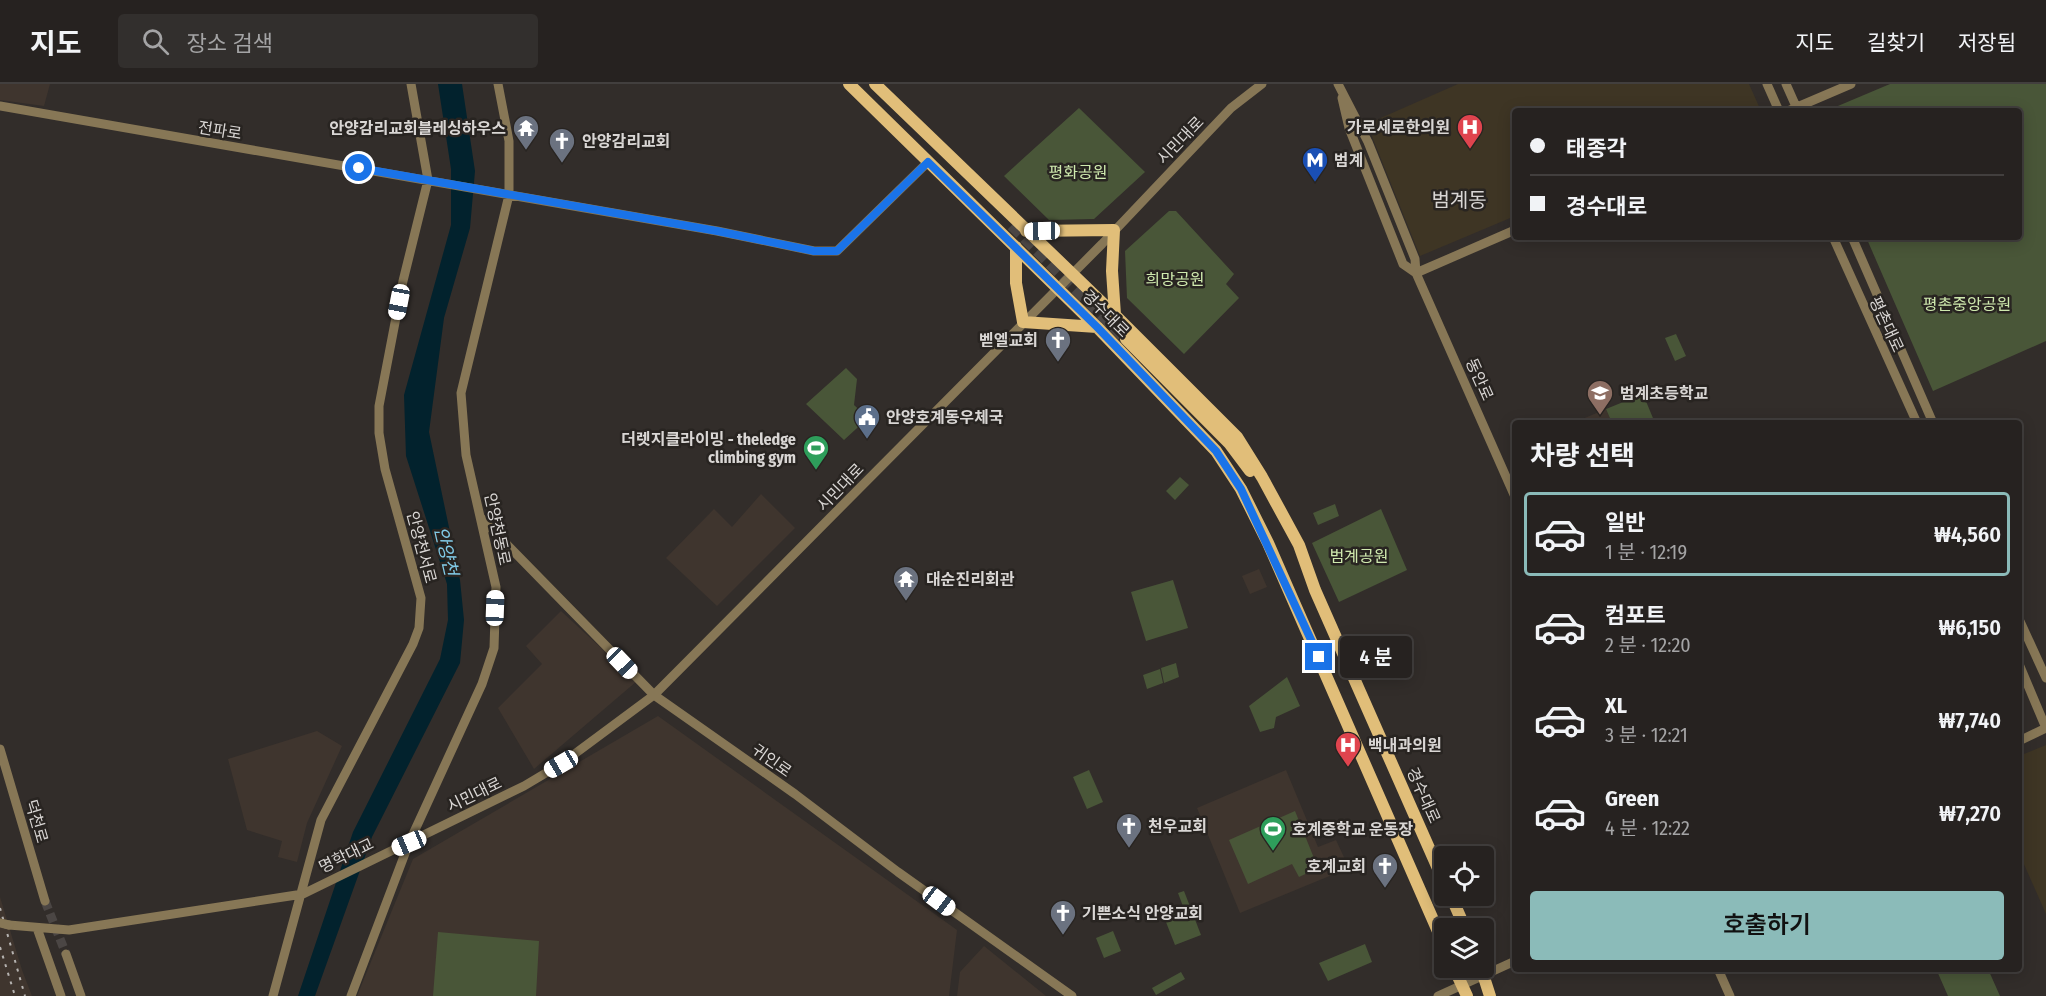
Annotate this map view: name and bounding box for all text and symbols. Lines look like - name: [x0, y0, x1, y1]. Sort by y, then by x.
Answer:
- search box: [118, 14, 538, 68]
- icon: search: [139, 25, 172, 58]
- text: 지도: [30, 27, 82, 60]
- text: 장소 검색: [187, 30, 273, 57]
- text: 지도: [1795, 30, 1834, 56]
- text: 길찾기: [1867, 30, 1925, 56]
- text: 저장됨: [1958, 30, 2016, 56]
- street label: 시민대로: [1153, 112, 1208, 168]
- hospital icon: 가로세로한의원: [1455, 112, 1485, 150]
- temple icon: 안양감리교회블레싱하우스: [511, 113, 541, 151]
- street label: 전파로: [197, 118, 243, 143]
- place label: 가로세로한의원: [1347, 118, 1450, 137]
- place label: 안양감리교회블레싱하우스: [329, 119, 506, 138]
- church icon: 안양감리교회: [547, 126, 577, 164]
- place label: 안양감리교회: [582, 132, 670, 151]
- text: 태종각: [1566, 135, 1627, 162]
- metro station icon: 범계: [1300, 145, 1330, 183]
- place label: 범계: [1334, 151, 1363, 170]
- route start: [345, 154, 372, 181]
- park label: 평화공원: [1049, 163, 1107, 182]
- district label: 범계동: [1431, 188, 1487, 212]
- text: 경수대로: [1566, 193, 1647, 220]
- car: [1024, 222, 1060, 240]
- park label: 희망공원: [1146, 270, 1204, 289]
- car: [387, 283, 411, 321]
- street label: 경수대로: [1078, 286, 1133, 341]
- street label: 평촌대로: [1865, 294, 1908, 355]
- park label: 평촌중앙공원: [1923, 295, 2011, 314]
- church icon: 벧엘교회: [1043, 325, 1073, 363]
- place label: 벧엘교회: [979, 331, 1038, 350]
- street label: 동안로: [1462, 355, 1497, 403]
- school or university icon: 범계초등학교: [1585, 378, 1615, 416]
- place label: 범계초등학교: [1620, 384, 1709, 403]
- public building icon: 안양호계동우체국: [852, 402, 882, 440]
- place label: 안양호계동우체국: [886, 408, 1004, 427]
- place label: 더렛지클라이밍 - theledge climbing gym: [621, 430, 796, 467]
- sports icon: 더렛지클라이밍 - theledge climbing gym: [801, 433, 831, 471]
- text: 차량 선택: [1530, 440, 1635, 472]
- street label: 시민대로: [813, 459, 868, 515]
- street label: 안양천동로: [481, 491, 515, 567]
- icon: car: [1533, 507, 1587, 561]
- street label: 안양천서로: [403, 509, 440, 585]
- text: 일반: [1605, 509, 1645, 536]
- text: ₩4,560: [1934, 521, 2001, 548]
- water label: 안양천: [430, 524, 463, 580]
- text: 1 분 · 12:19: [1605, 540, 1687, 564]
- park label: 범계공원: [1330, 547, 1388, 566]
- temple icon: 대순진리회관: [891, 564, 921, 602]
- place label: 대순진리회관: [926, 570, 1015, 589]
- car: [485, 590, 505, 626]
- icon: car: [1533, 600, 1587, 654]
- text: 컴포트: [1605, 602, 1666, 629]
- text: ₩6,150: [1938, 614, 2001, 641]
- text: 2 분 · 12:20: [1605, 633, 1691, 657]
- callout: 4 분: [1340, 636, 1412, 678]
- route end: [1305, 643, 1332, 670]
- car: [603, 644, 641, 682]
- text: 4 분: [1360, 645, 1392, 669]
- text: XL: [1605, 692, 1627, 719]
- icon: car: [1533, 693, 1587, 747]
- text: ₩7,740: [1938, 707, 2001, 734]
- text: 3 분 · 12:21: [1605, 723, 1688, 747]
- hospital icon: 백내과의원: [1333, 730, 1363, 768]
- place label: 백내과의원: [1368, 736, 1442, 755]
- street label: 귀인로: [748, 740, 795, 781]
- car: [541, 747, 581, 781]
- street label: 경수대로: [1403, 764, 1444, 826]
- street label: 시민대로: [444, 773, 505, 816]
- text: Green: [1605, 785, 1659, 812]
- icon: car: [1533, 786, 1587, 840]
- street label: 덕천로: [21, 797, 52, 845]
- text: ₩7,270: [1939, 800, 2001, 827]
- church icon: 천우교회: [1114, 811, 1144, 849]
- sports icon: 호계중학교 운동장: [1258, 814, 1288, 852]
- text: 4 분 · 12:22: [1605, 816, 1690, 840]
- place label: 천우교회: [1148, 817, 1207, 836]
- place label: 호계중학교 운동장: [1292, 820, 1413, 839]
- car: [389, 828, 429, 858]
- street label: 명학대교: [316, 834, 377, 877]
- map controls: [1434, 846, 1494, 978]
- button: locate: [1434, 846, 1494, 906]
- church icon: 호계교회: [1370, 851, 1400, 889]
- place label: 호계교회: [1307, 857, 1366, 876]
- car: [919, 883, 959, 919]
- button: 호출하기: [1530, 891, 2004, 960]
- church icon: 기쁜소식 안양교회: [1048, 898, 1078, 936]
- place label: 기쁜소식 안양교회: [1082, 904, 1203, 923]
- button: layers: [1434, 918, 1494, 978]

